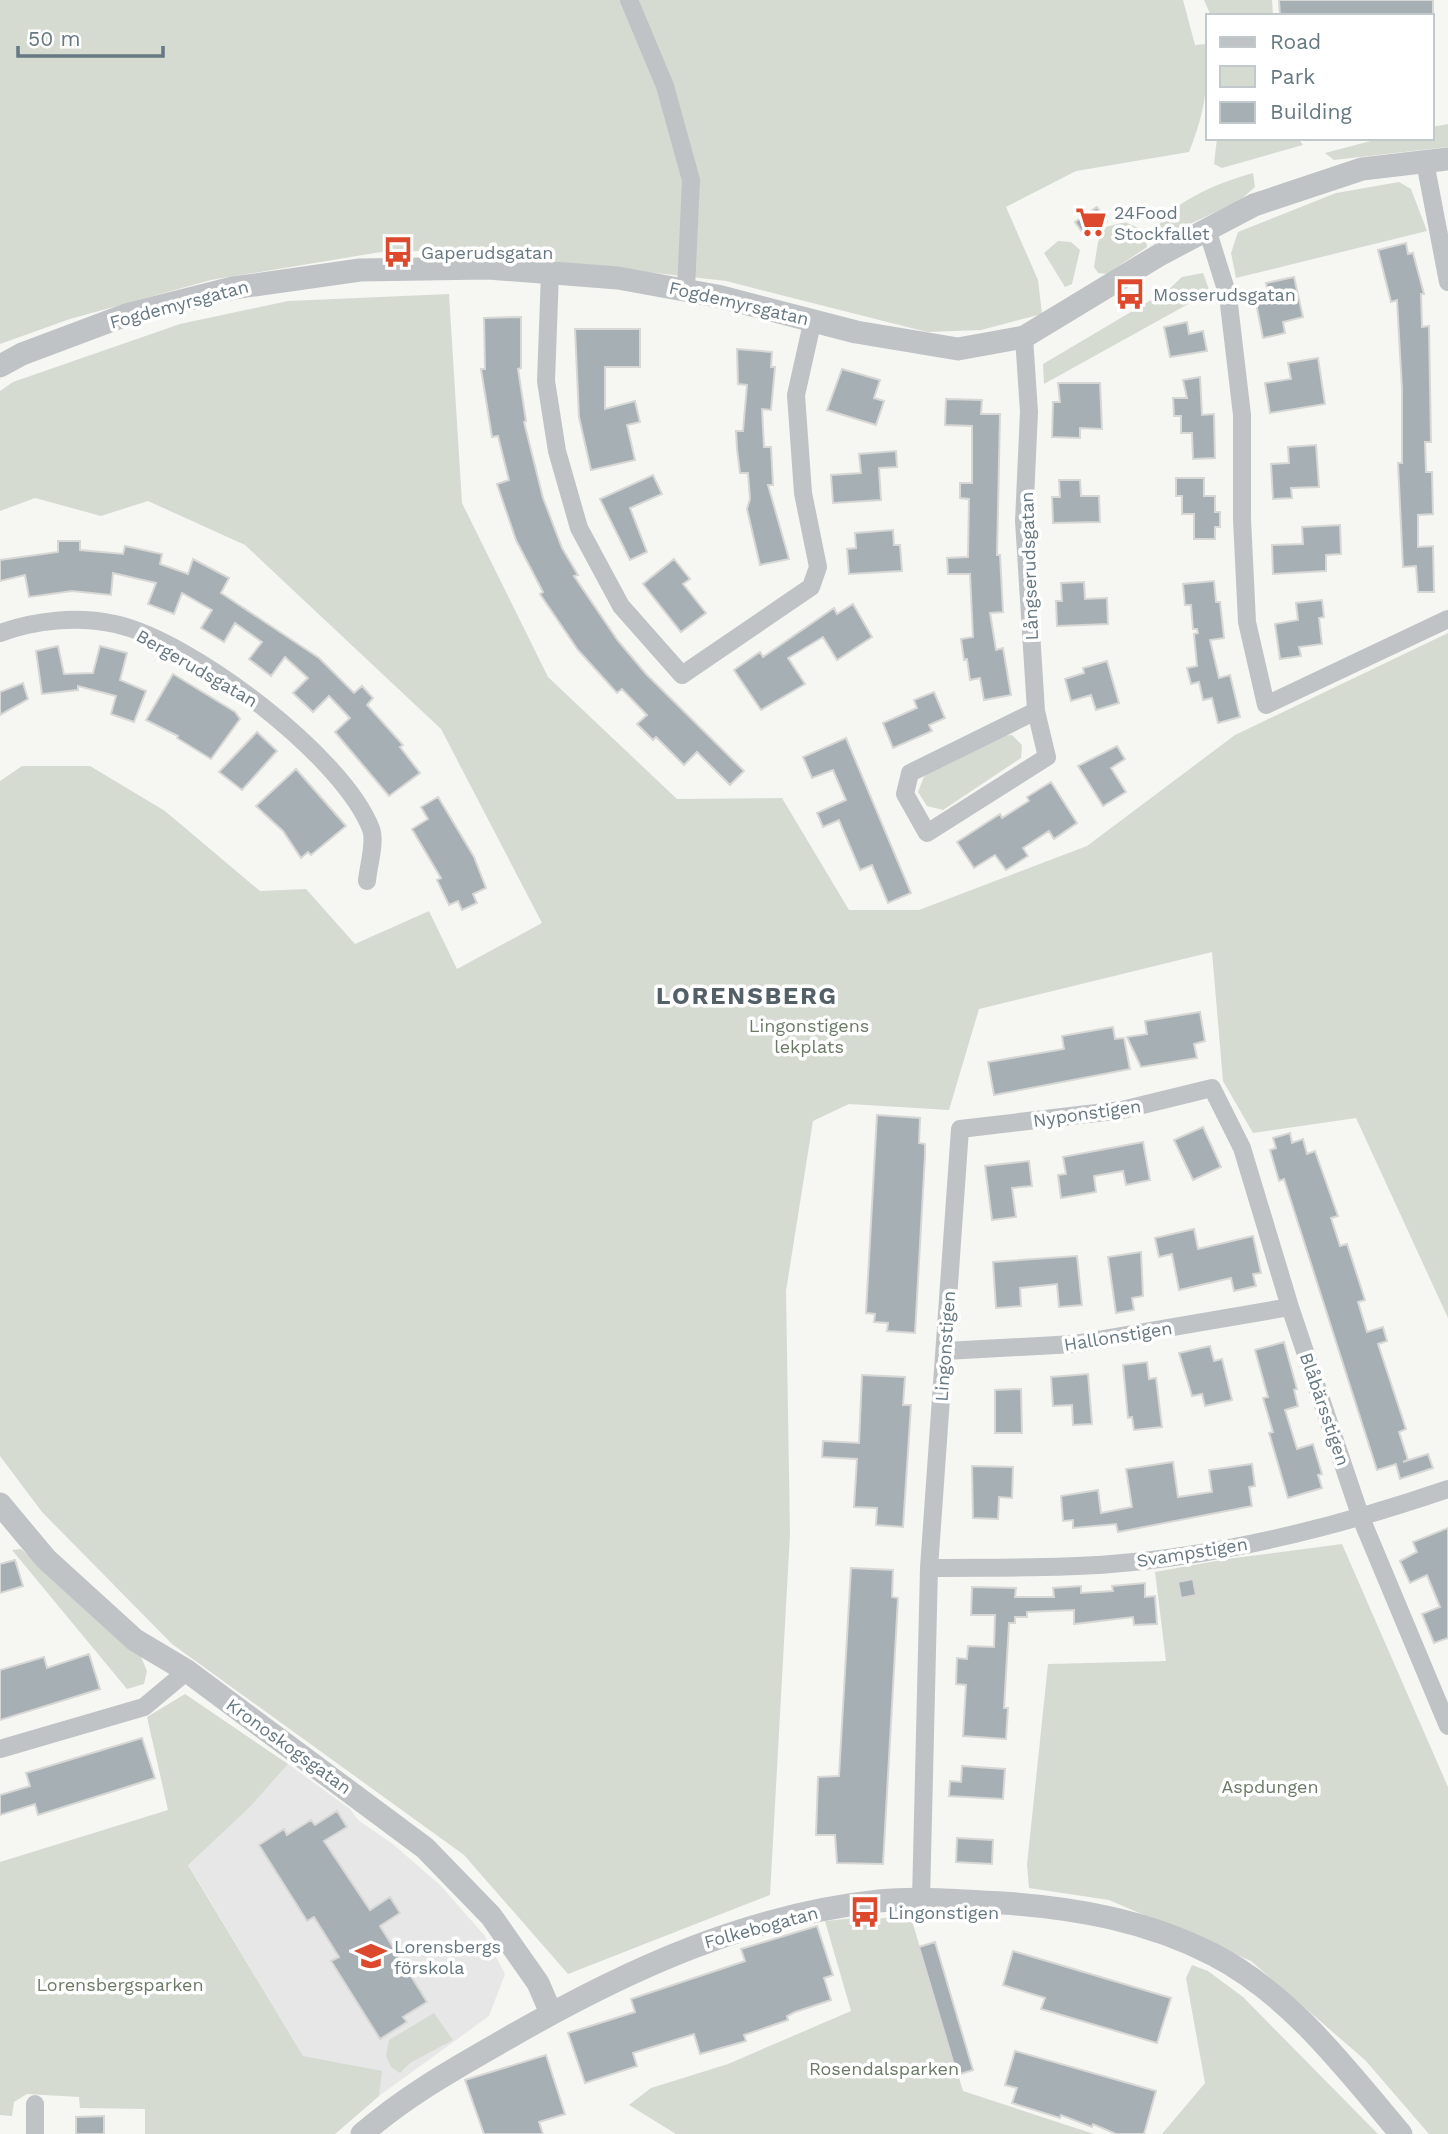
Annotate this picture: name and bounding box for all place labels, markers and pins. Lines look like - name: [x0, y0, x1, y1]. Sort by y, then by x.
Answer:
- place label: 24Food Stockfallet: [1114, 202, 1210, 244]
- supermarket icon: 24Food Stockfallet: [1074, 205, 1108, 239]
- bus stop icon: Gaperudsgatan: [381, 235, 415, 269]
- place label: Gaperudsgatan: [421, 242, 553, 263]
- bus stop icon: Mosserudsgatan: [1113, 277, 1147, 311]
- place label: Mosserudsgatan: [1153, 284, 1296, 305]
- bus stop icon: Lingonstigen: [848, 1895, 882, 1929]
- place label: Lingonstigen: [888, 1902, 999, 1923]
- place label: Lorensbergs förskola: [394, 1936, 501, 1978]
- school or university icon: Lorensbergs förskola: [354, 1939, 388, 1973]

